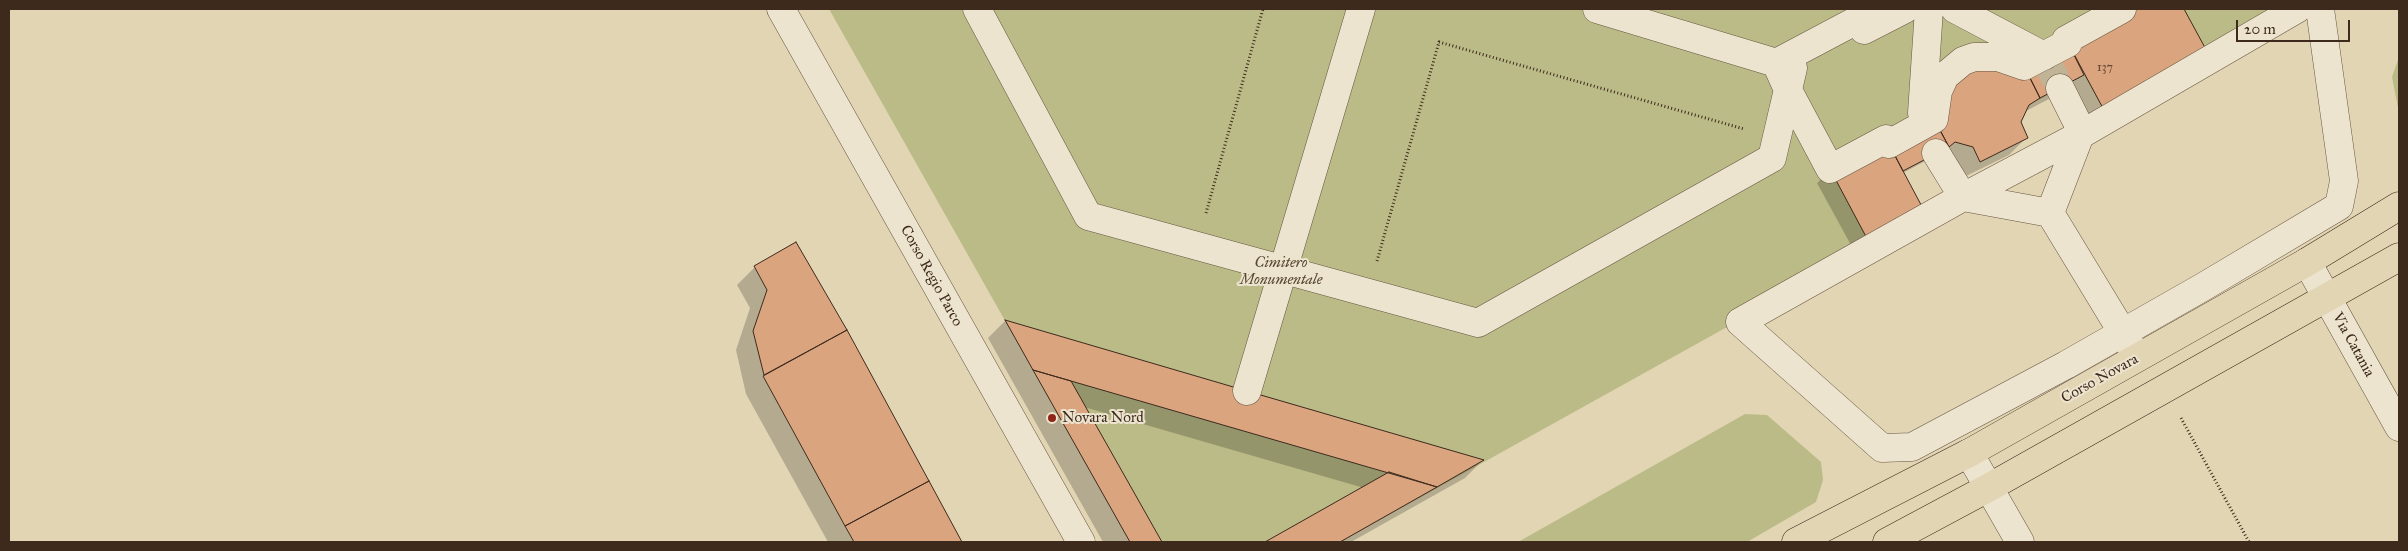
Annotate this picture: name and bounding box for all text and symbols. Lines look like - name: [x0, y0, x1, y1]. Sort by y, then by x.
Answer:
- scale bar: [2238, 10, 2352, 42]
- text: 20 m: [2244, 20, 2276, 38]
- house number: 137: [2097, 61, 2113, 75]
- street label: Corso Regio Parco: [896, 222, 966, 330]
- park label: Cimitero Monumentale: [1240, 254, 1322, 289]
- street label: Via Catania: [2328, 310, 2378, 380]
- street label: Corso Novara: [2058, 350, 2142, 408]
- place label: Novara Nord: [1062, 409, 1144, 427]
- marker: Novara Nord: [1046, 412, 1058, 424]

